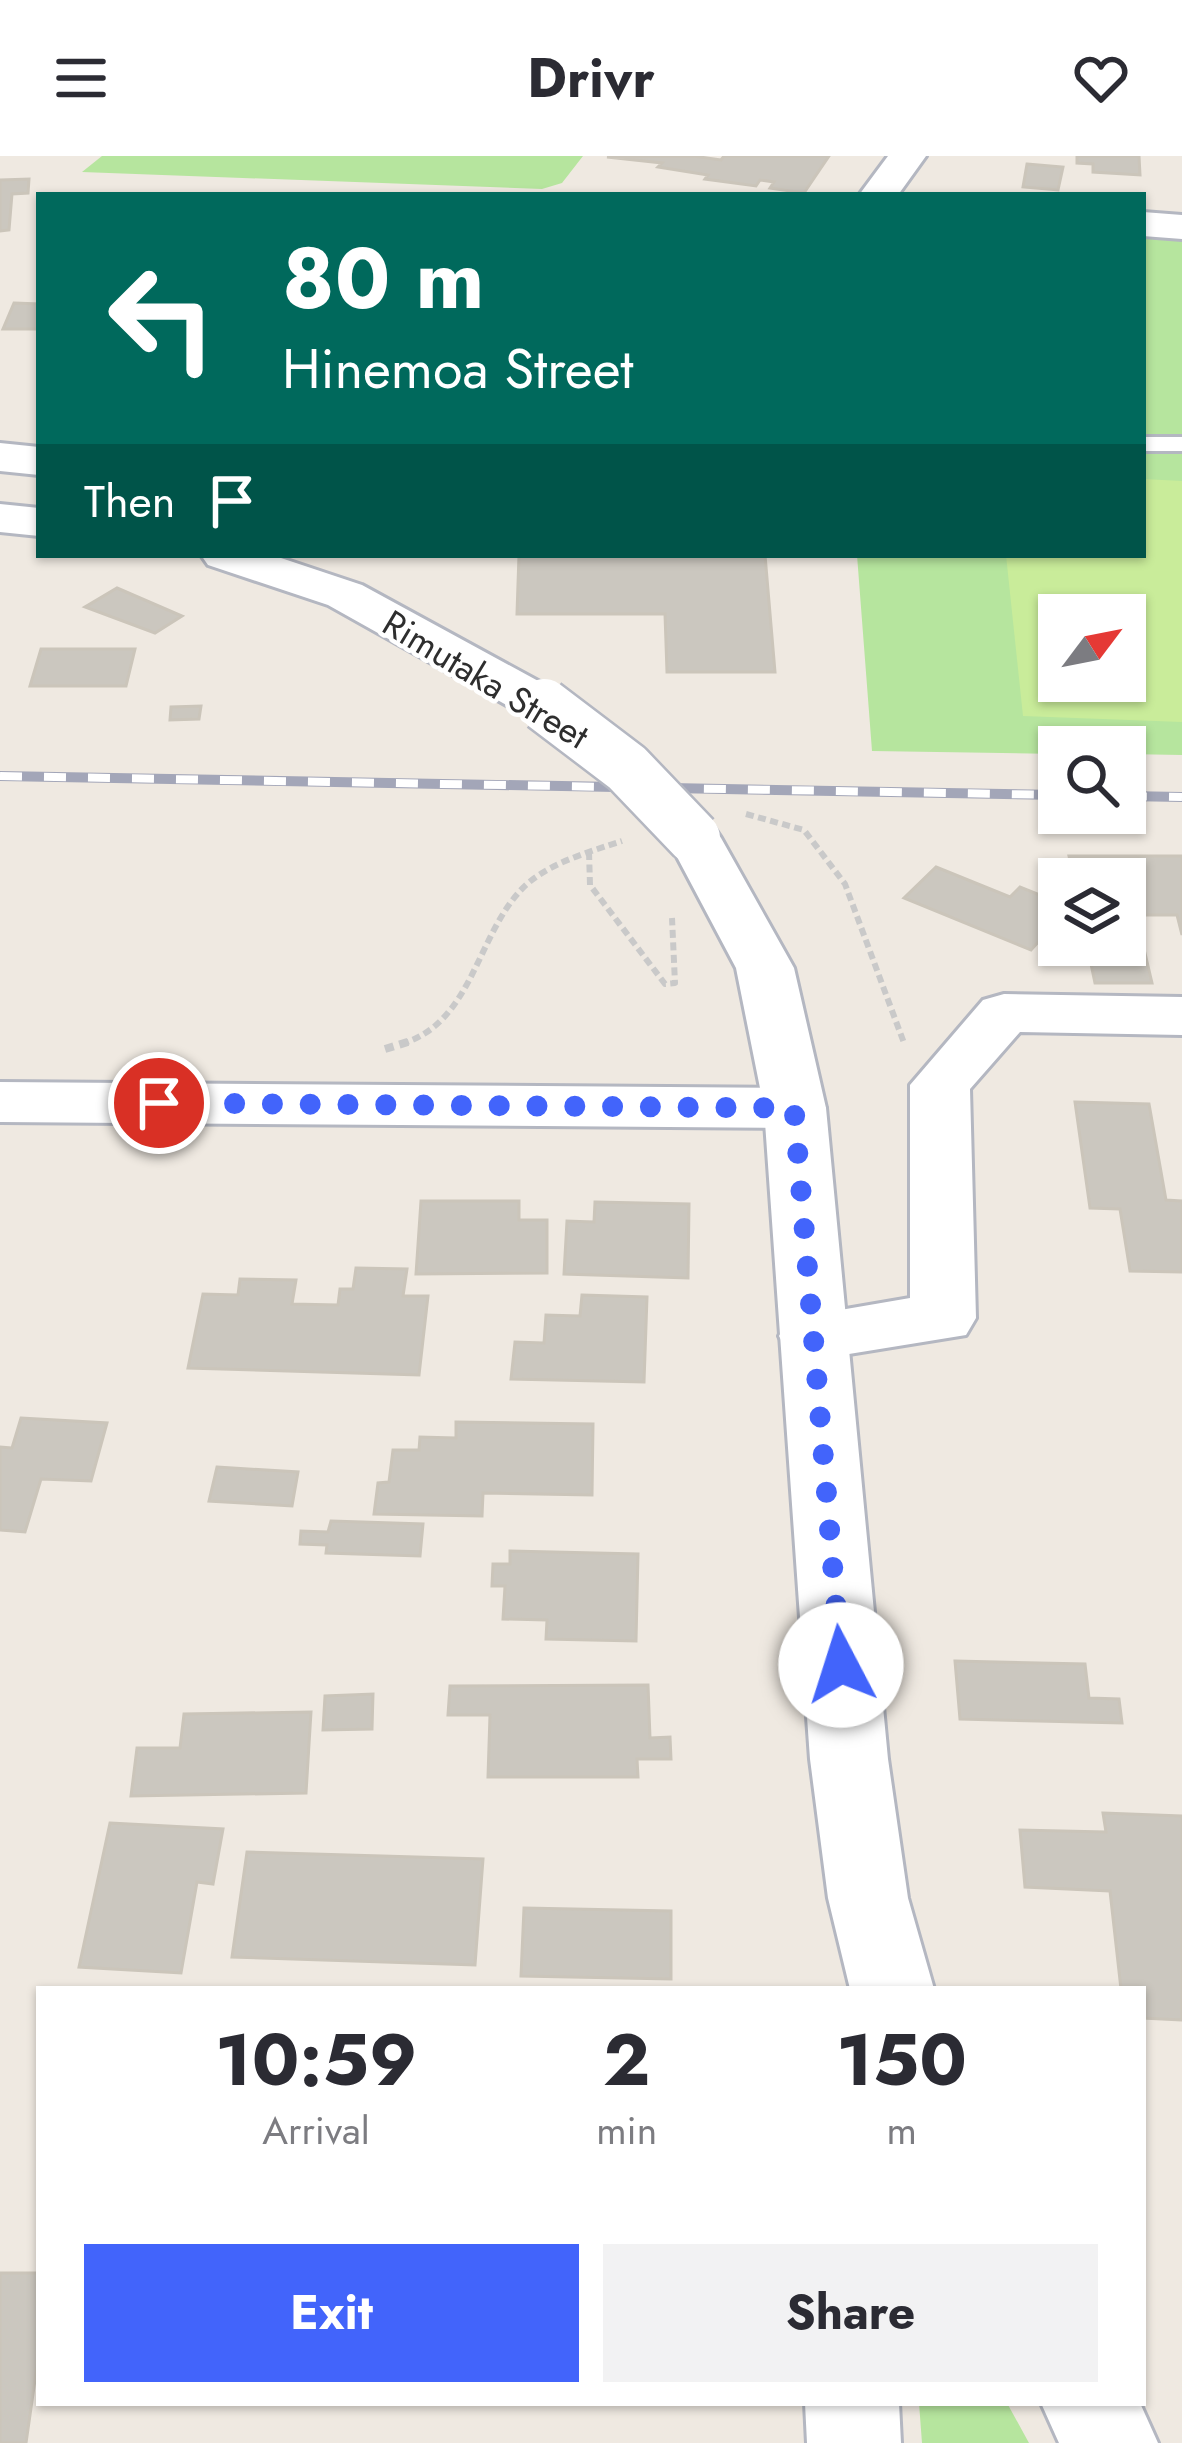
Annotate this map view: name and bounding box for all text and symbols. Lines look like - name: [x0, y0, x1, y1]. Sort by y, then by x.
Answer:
- text: Drivr: [527, 39, 655, 117]
- icon: menu: [48, 45, 114, 111]
- icon: heart: [1068, 45, 1134, 111]
- text: 80 m: [282, 218, 484, 340]
- icon: left: [84, 240, 240, 396]
- text: Hinemoa Street: [282, 330, 633, 408]
- icon: arrive: [199, 468, 265, 534]
- text: Then: [84, 469, 175, 534]
- north arrow: [1038, 594, 1146, 702]
- map controls: [1038, 594, 1146, 966]
- street label: Rimutaka Street: [373, 597, 599, 761]
- button: search: [1038, 726, 1146, 834]
- button: layers: [1038, 858, 1146, 966]
- pin: [108, 1052, 210, 1154]
- icon: arrive: [126, 1070, 192, 1136]
- position arrow: [778, 1602, 904, 1728]
- text: 10:59: [215, 2008, 417, 2112]
- text: 2: [603, 2008, 650, 2112]
- text: 150: [836, 2008, 967, 2112]
- text: Arrival: [262, 2102, 370, 2159]
- text: min: [596, 2102, 657, 2159]
- text: m: [886, 2102, 917, 2159]
- button: Exit: [84, 2244, 579, 2382]
- button: Share: [603, 2244, 1098, 2382]

